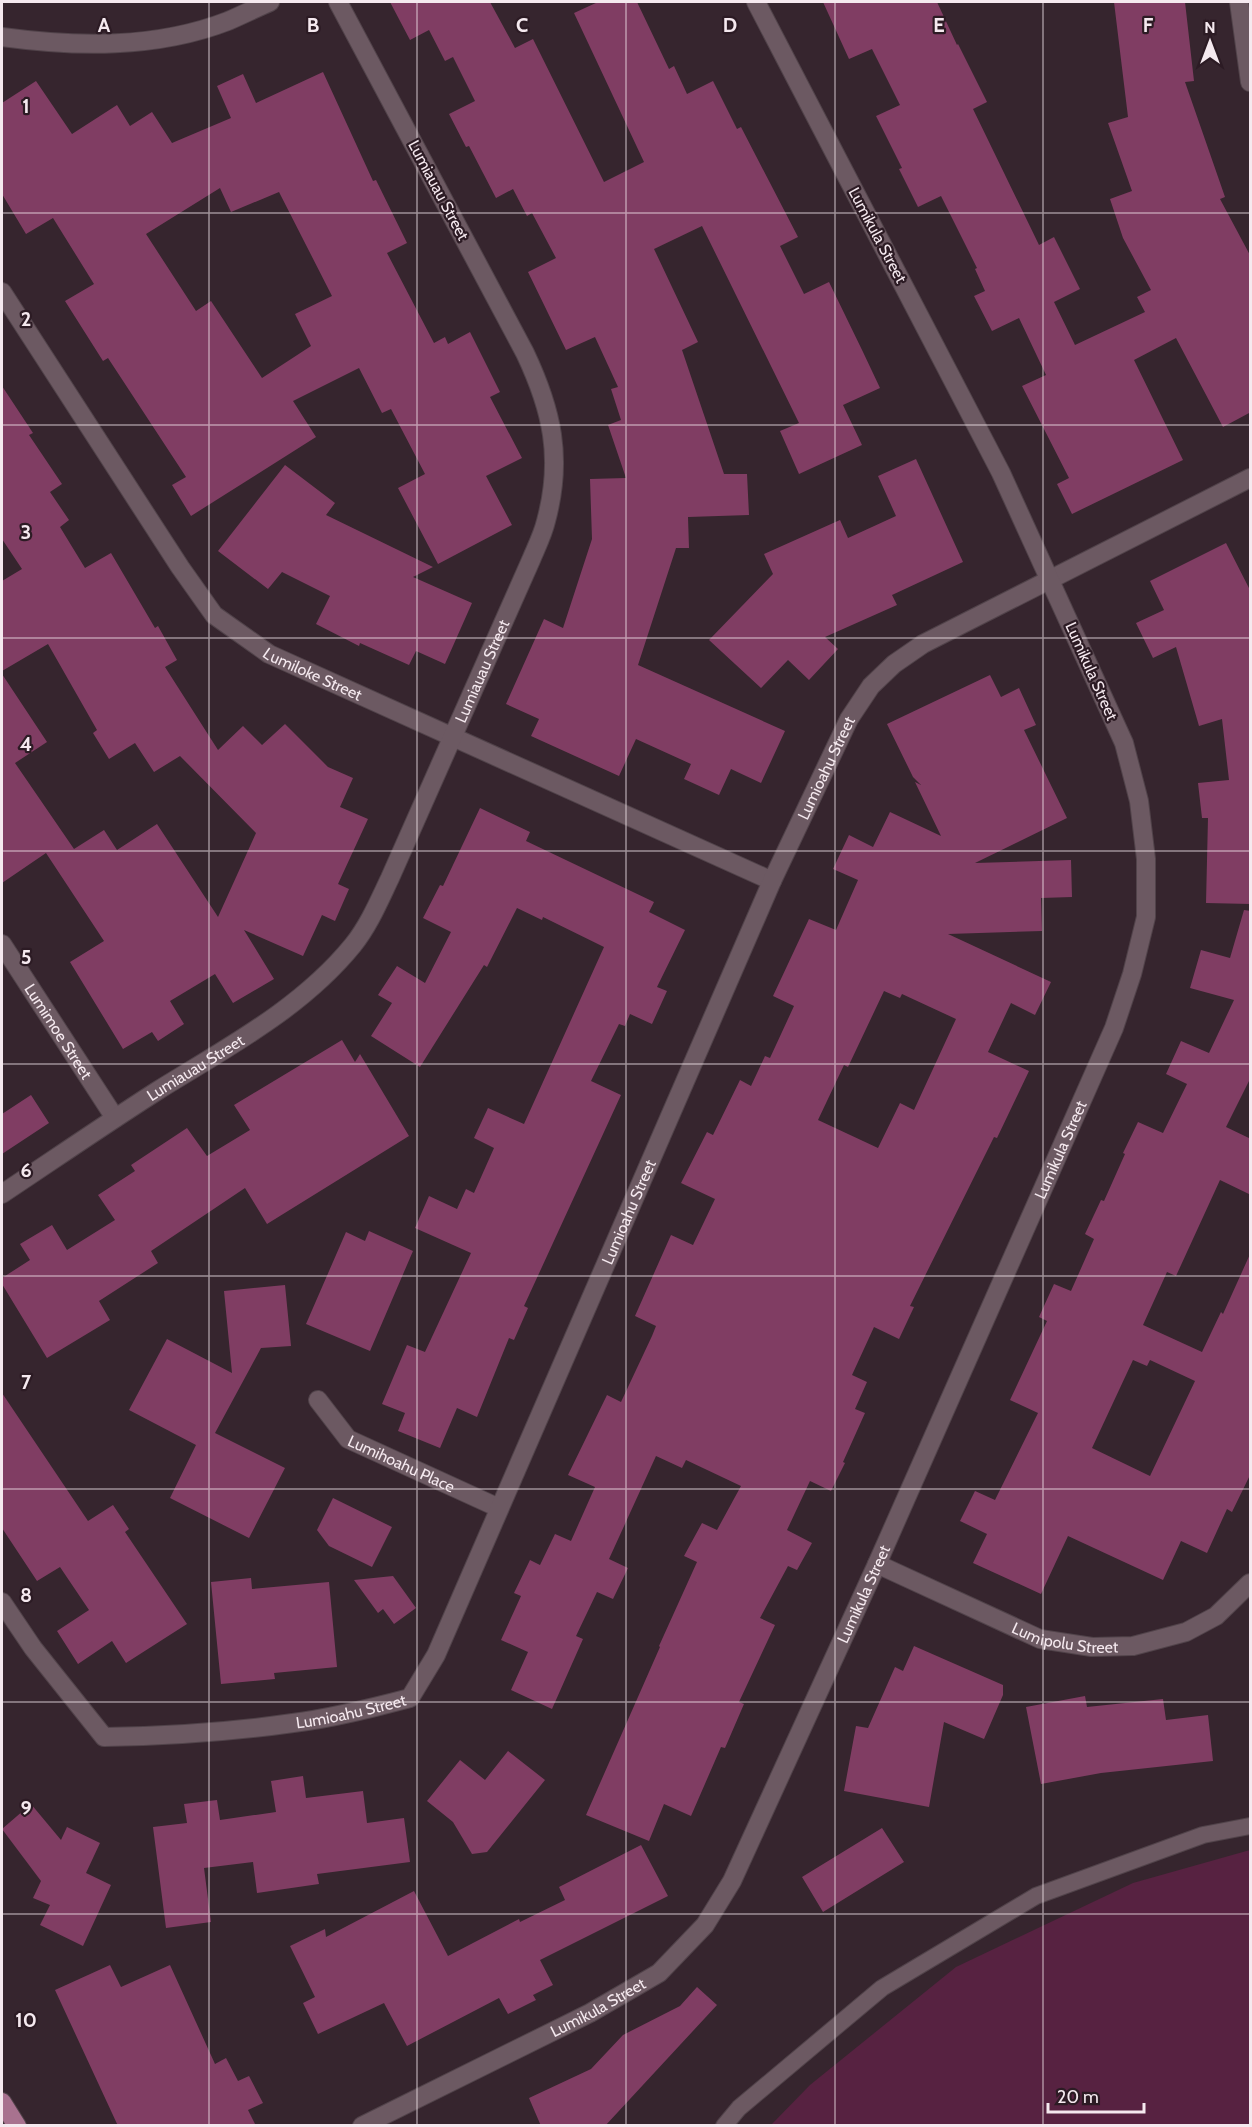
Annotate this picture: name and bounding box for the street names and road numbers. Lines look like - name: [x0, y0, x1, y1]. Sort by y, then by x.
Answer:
- street label: Lumiauau Street: [404, 137, 473, 244]
- street label: Lumikula Street: [844, 184, 911, 287]
- street label: Lumiauau Street: [451, 616, 514, 726]
- street label: Lumikula Street: [1061, 619, 1122, 724]
- street label: Lumiloke Street: [259, 644, 366, 705]
- street label: Lumioahu Street: [794, 713, 859, 823]
- street label: Lumimoe Street: [20, 980, 96, 1083]
- street label: Lumiauau Street: [143, 1031, 248, 1105]
- street label: Lumikula Street: [1031, 1097, 1091, 1202]
- street label: Lumioahu Street: [598, 1156, 660, 1267]
- street label: Lumihoahu Place: [345, 1431, 458, 1497]
- street label: Lumikula Street: [833, 1542, 894, 1646]
- street label: Lumipolu Street: [1009, 1618, 1119, 1657]
- street label: Lumioahu Street: [295, 1690, 409, 1733]
- street label: Lumikula Street: [547, 1974, 649, 2041]

